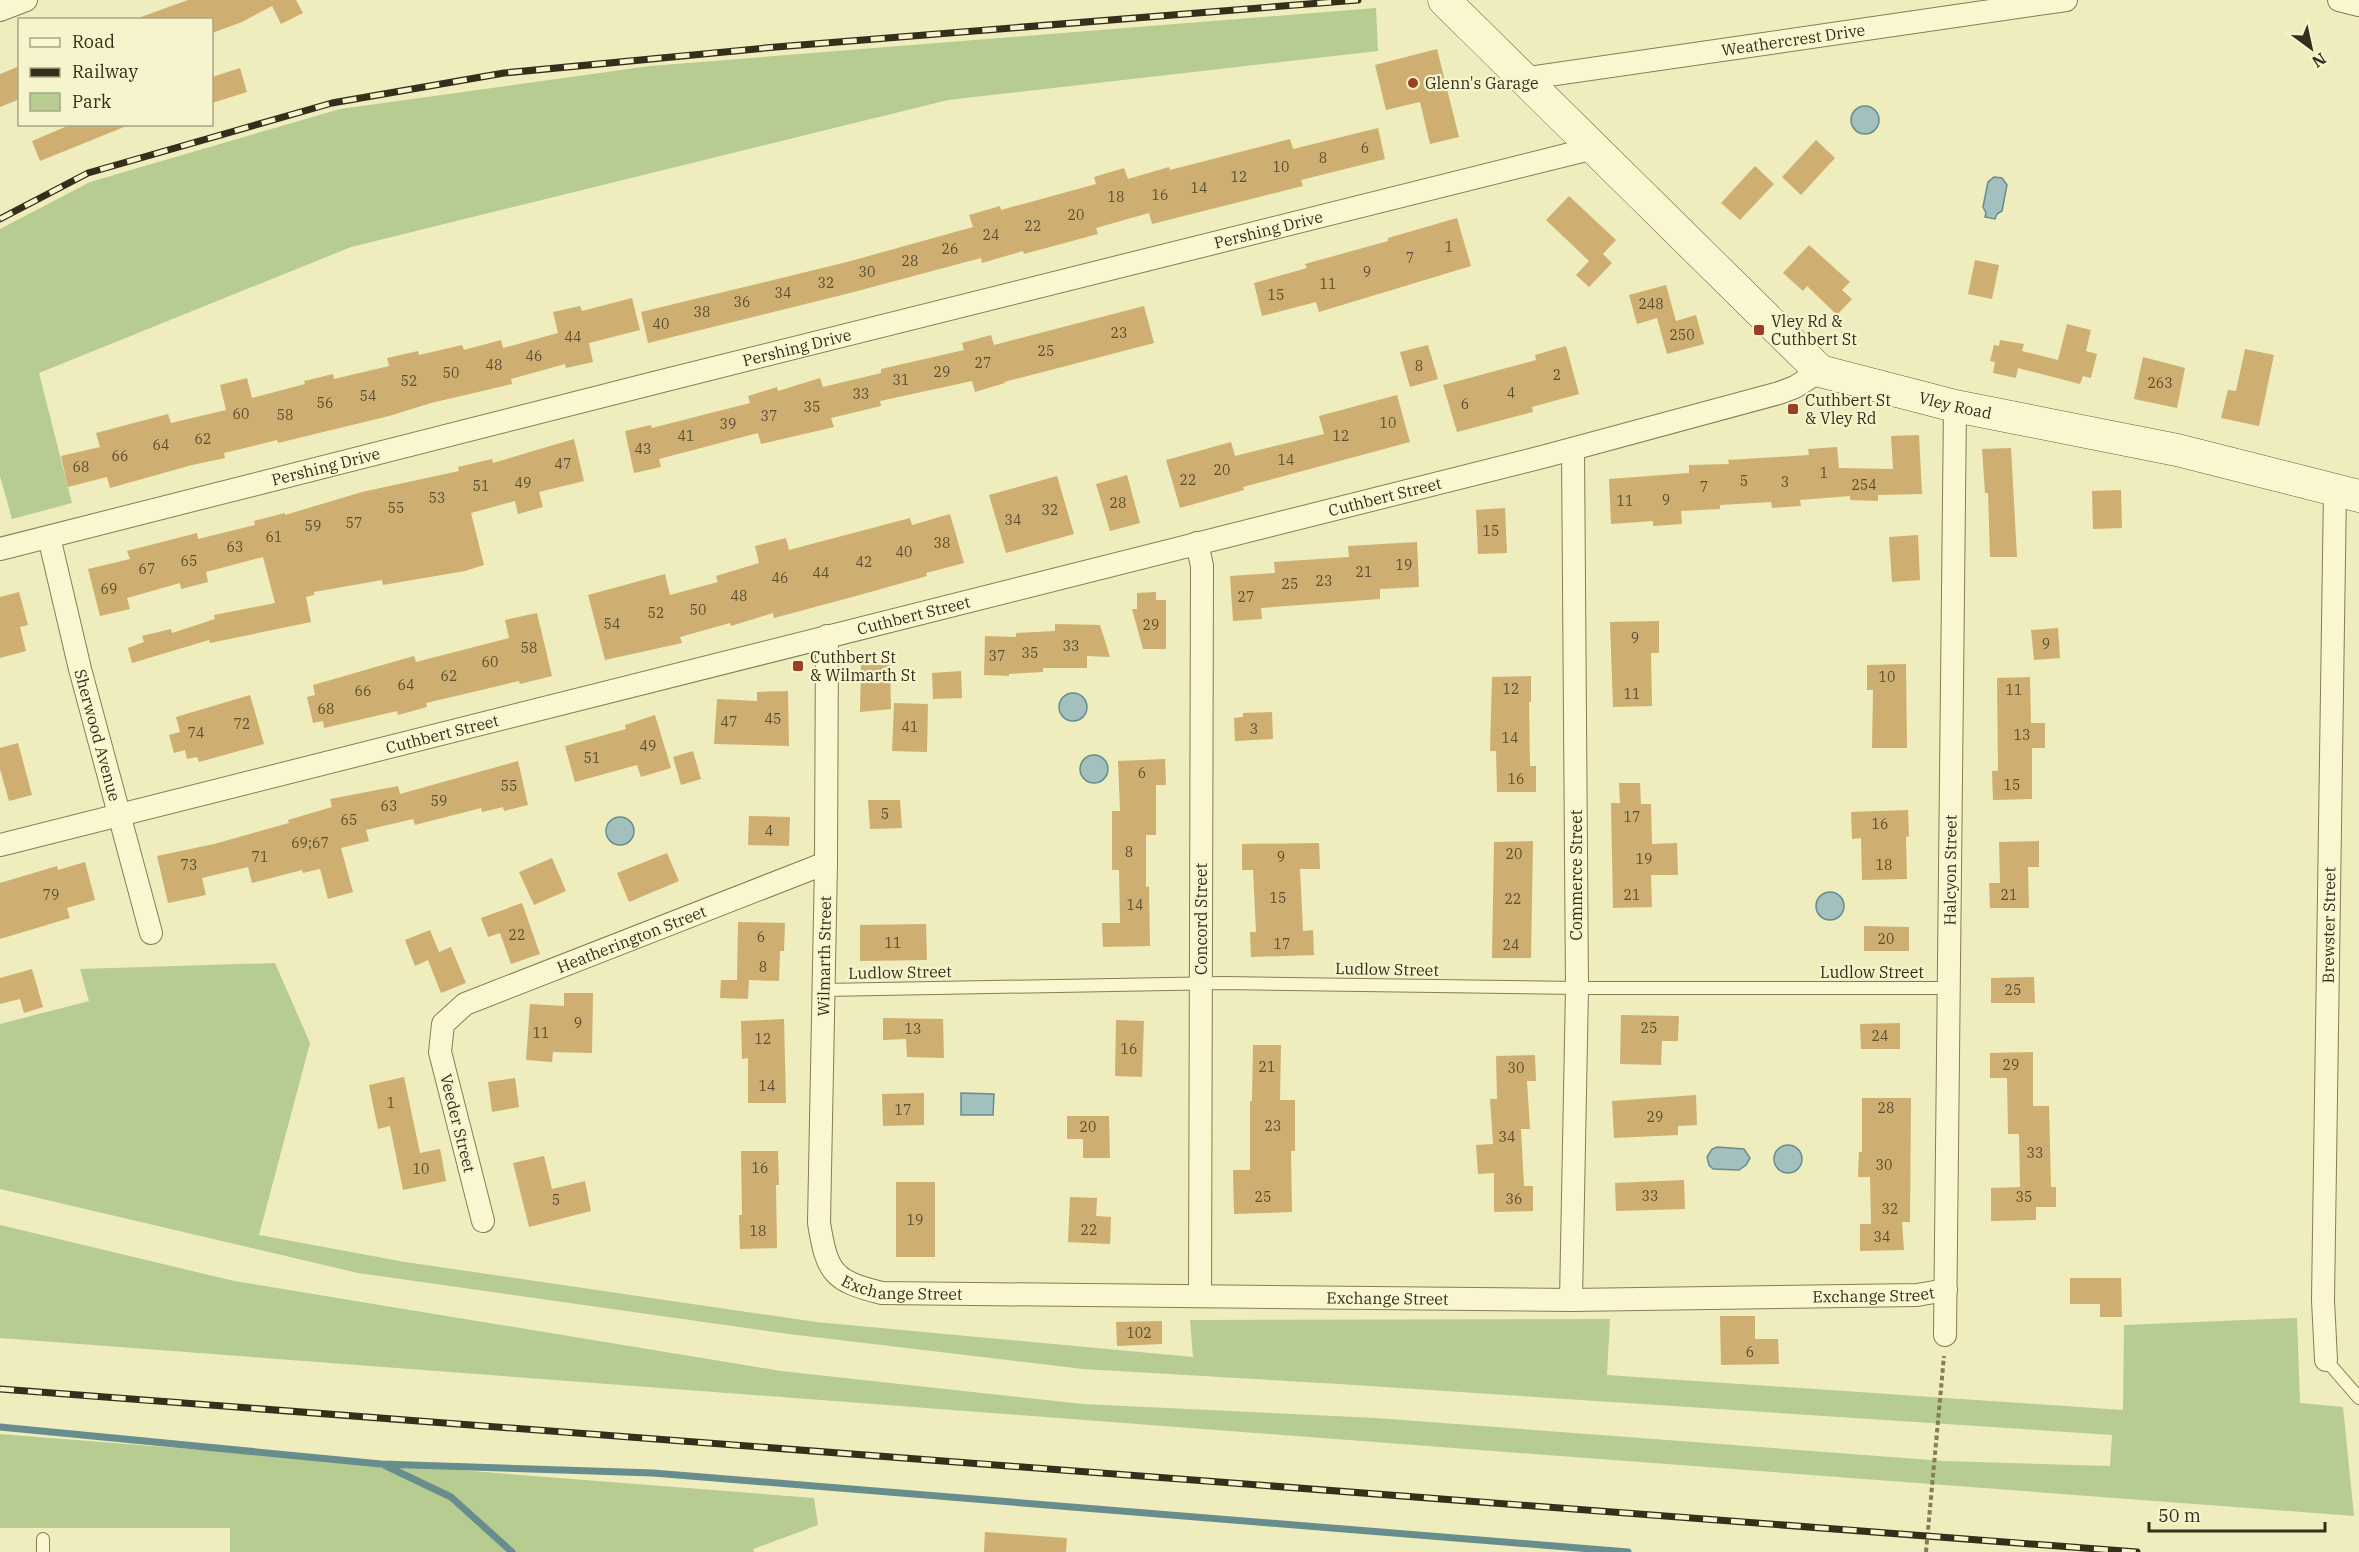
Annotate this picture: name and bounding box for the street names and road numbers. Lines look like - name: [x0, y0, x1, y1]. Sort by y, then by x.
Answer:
- street label: Weathercrest Drive: [1720, 19, 1866, 60]
- street label: Pershing Drive: [1212, 206, 1325, 253]
- street label: Pershing Drive: [740, 324, 853, 370]
- street label: Vley Road: [1917, 387, 1994, 423]
- street label: Pershing Drive: [269, 443, 382, 490]
- street label: Cuthbert Street: [1326, 473, 1444, 520]
- street label: Cuthbert Street: [855, 591, 972, 639]
- street label: Sherwood Avenue: [70, 667, 125, 803]
- street label: Cuthbert Street: [384, 710, 501, 758]
- street label: Commerce Street: [1566, 809, 1586, 940]
- street label: Halcyon Street: [1939, 814, 1961, 926]
- street label: Concord Street: [1191, 863, 1211, 975]
- street label: Brewster Street: [2318, 866, 2339, 984]
- street label: Wilmarth Street: [813, 895, 835, 1016]
- street label: Heatherington Street: [554, 901, 709, 977]
- street label: Ludlow Street: [1335, 958, 1439, 980]
- street label: Ludlow Street: [848, 961, 952, 983]
- street label: Ludlow Street: [1820, 962, 1924, 982]
- street label: Veeder Street: [436, 1072, 480, 1175]
- street label: Exchange Street: [838, 1270, 963, 1304]
- street label: Exchange Street: [1812, 1282, 1936, 1307]
- street label: Exchange Street: [1326, 1288, 1449, 1309]

